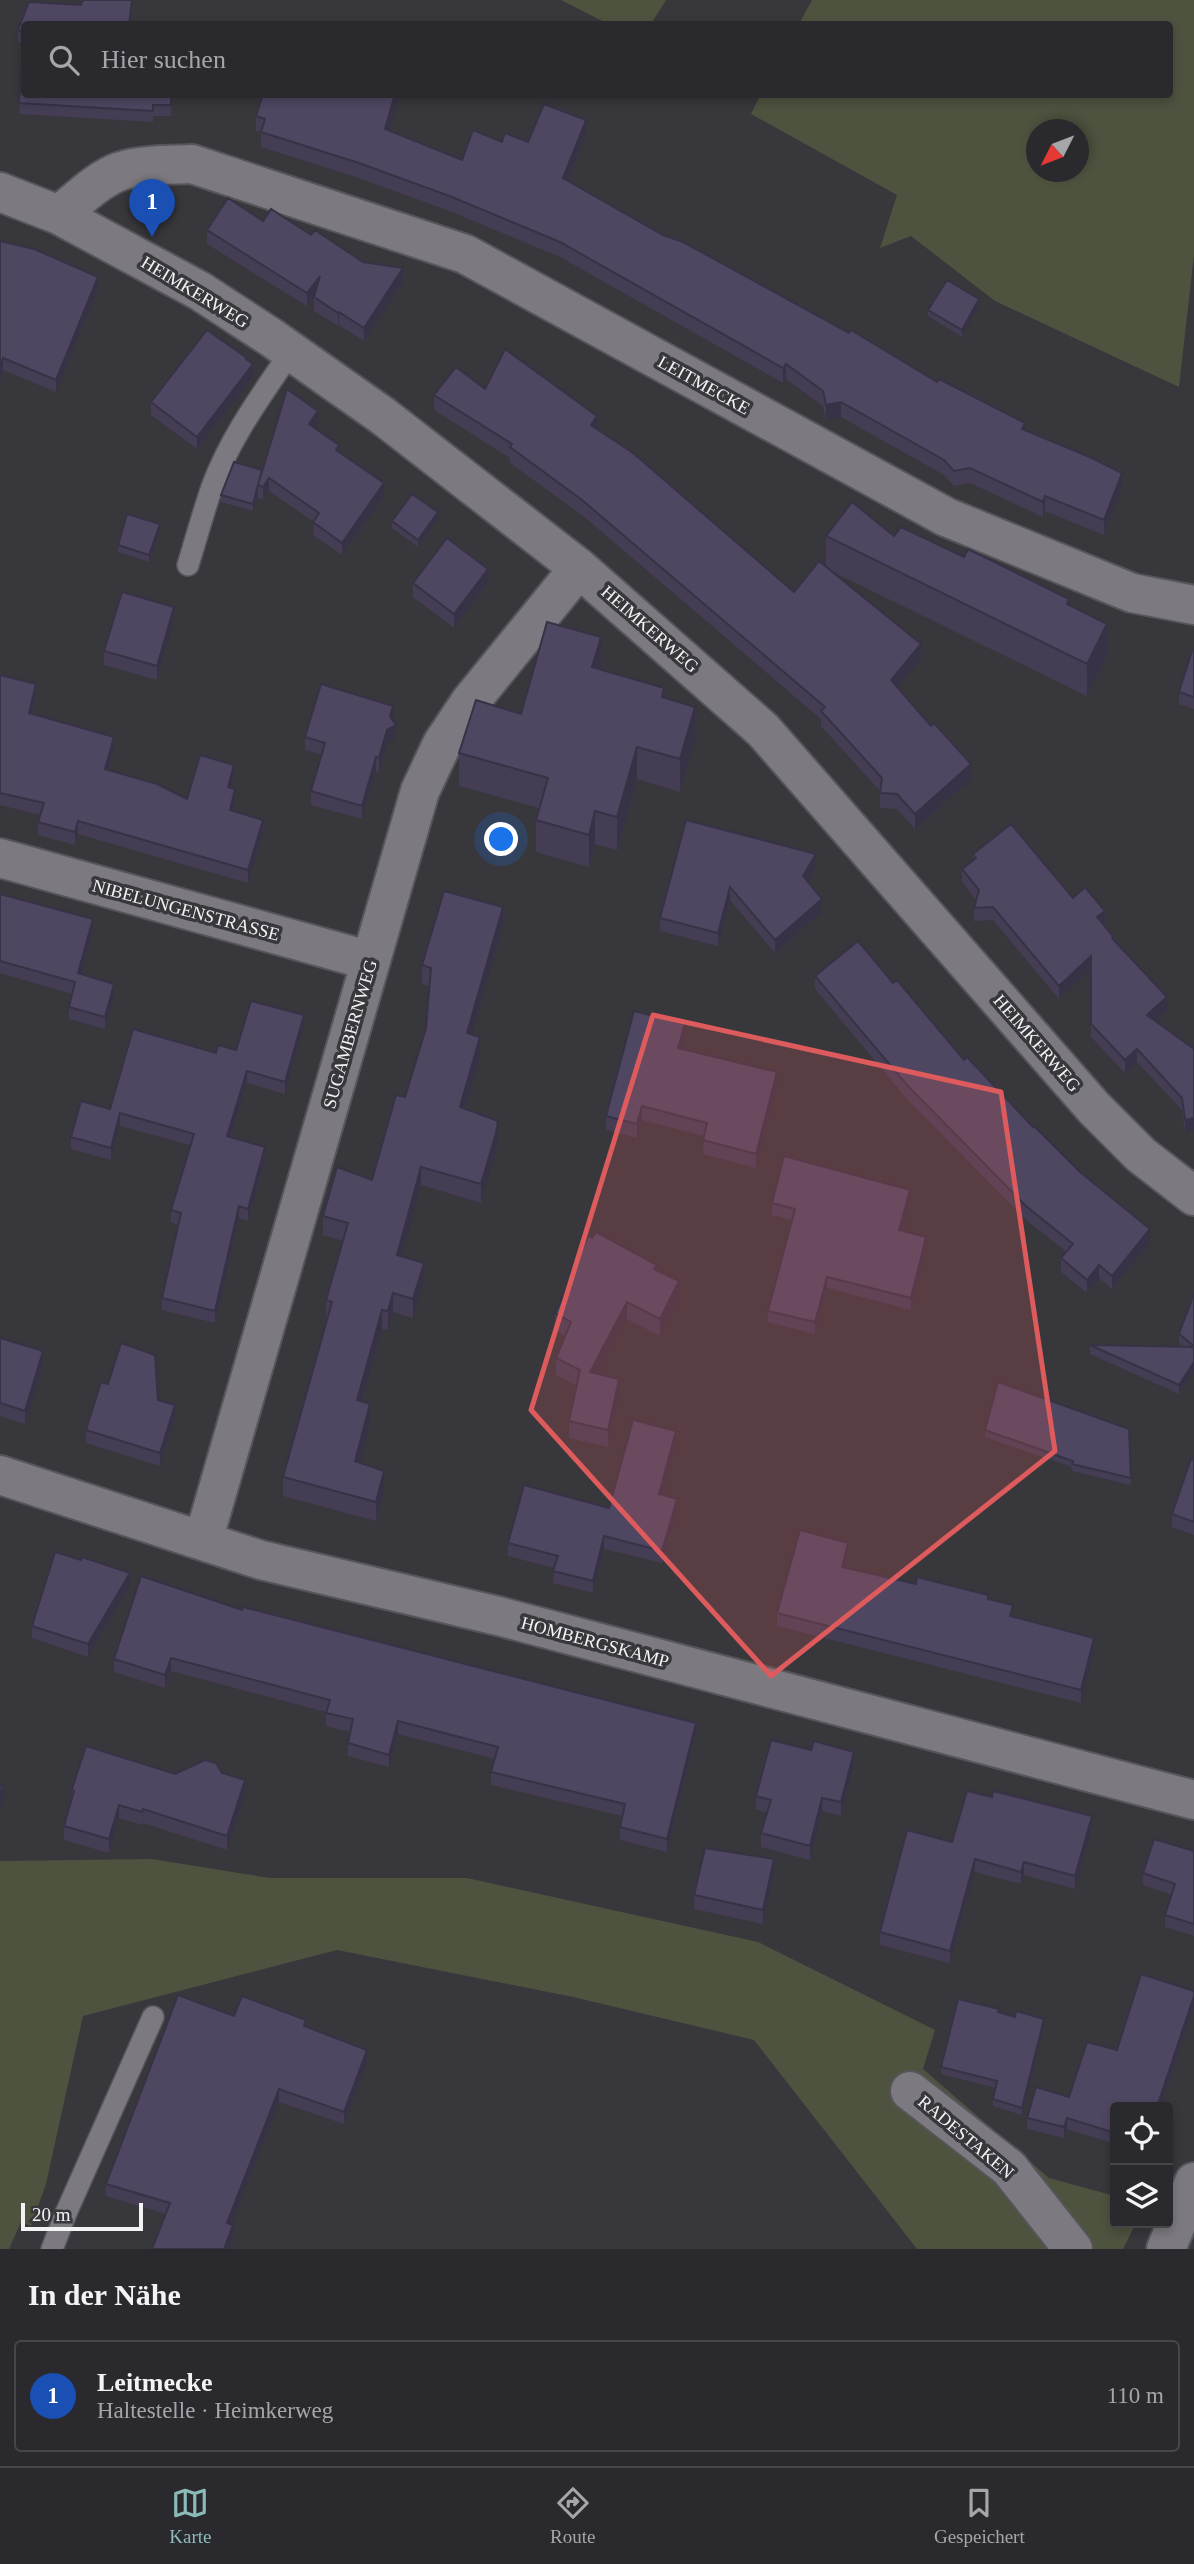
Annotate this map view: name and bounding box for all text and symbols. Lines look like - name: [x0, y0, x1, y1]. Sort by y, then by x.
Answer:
- search box: [21, 21, 1173, 98]
- icon: search: [45, 41, 83, 79]
- text: Hier suchen: [101, 45, 226, 74]
- north arrow: [1026, 119, 1089, 182]
- pin: 1: [129, 179, 175, 237]
- street label: HEIMKERWEG: [138, 252, 252, 332]
- street label: LEITMECKE: [655, 352, 753, 418]
- street label: HEIMKERWEG: [597, 581, 703, 677]
- your location: [484, 822, 518, 856]
- street label: NIBELUNGENSTRASSE: [90, 875, 282, 945]
- street label: SUGAMBERNWEG: [319, 957, 381, 1111]
- street label: HEIMKERWEG: [989, 990, 1085, 1096]
- street label: HOMBERGSKAMP: [519, 1613, 671, 1671]
- street label: RADESTAKEN: [914, 2091, 1018, 2183]
- map controls: [1110, 2102, 1173, 2228]
- button: locate: [1110, 2102, 1173, 2165]
- button: layers: [1110, 2165, 1173, 2228]
- scale bar: [21, 2200, 144, 2232]
- text: 20 m: [32, 2204, 71, 2225]
- text: In der Nähe: [28, 2278, 181, 2311]
- text: Leitmecke: [97, 2368, 213, 2397]
- text: 1: [47, 2383, 59, 2408]
- text: 110 m: [1107, 2383, 1164, 2408]
- text: Haltestelle · Heimkerweg: [97, 2398, 333, 2423]
- tab: Karte: [169, 2484, 211, 2548]
- tab: Route: [550, 2484, 595, 2548]
- tab: Gespeichert: [934, 2484, 1025, 2548]

